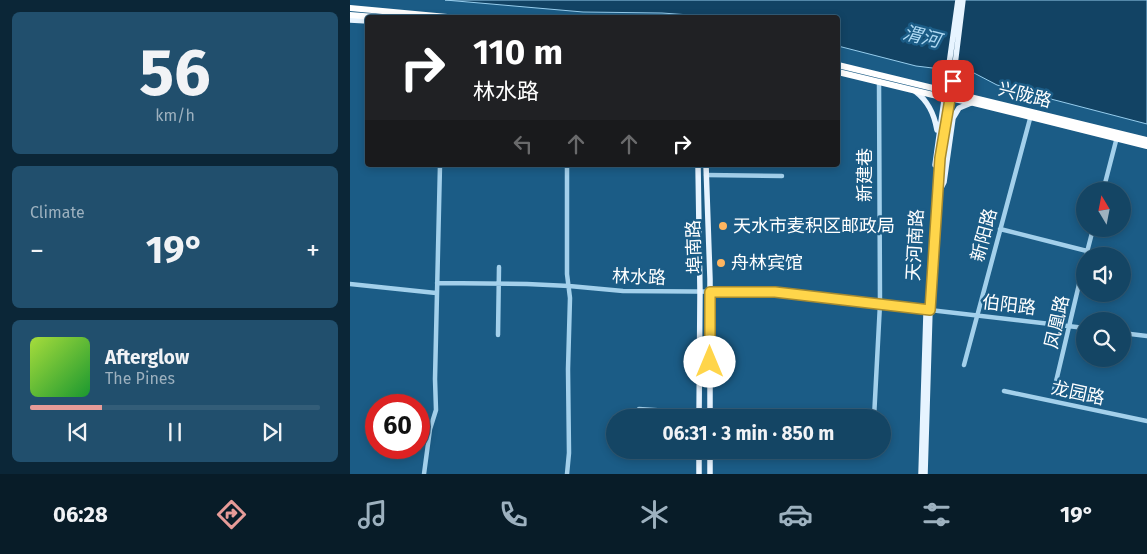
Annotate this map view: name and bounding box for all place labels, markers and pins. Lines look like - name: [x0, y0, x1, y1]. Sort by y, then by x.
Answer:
- pin: [932, 60, 974, 102]
- place label: 天水市麦积区邮政局: [733, 215, 895, 237]
- marker: 天水市麦积区邮政局: [717, 220, 729, 232]
- place label: 舟林宾馆: [731, 252, 803, 274]
- marker: 舟林宾馆: [715, 257, 727, 269]

